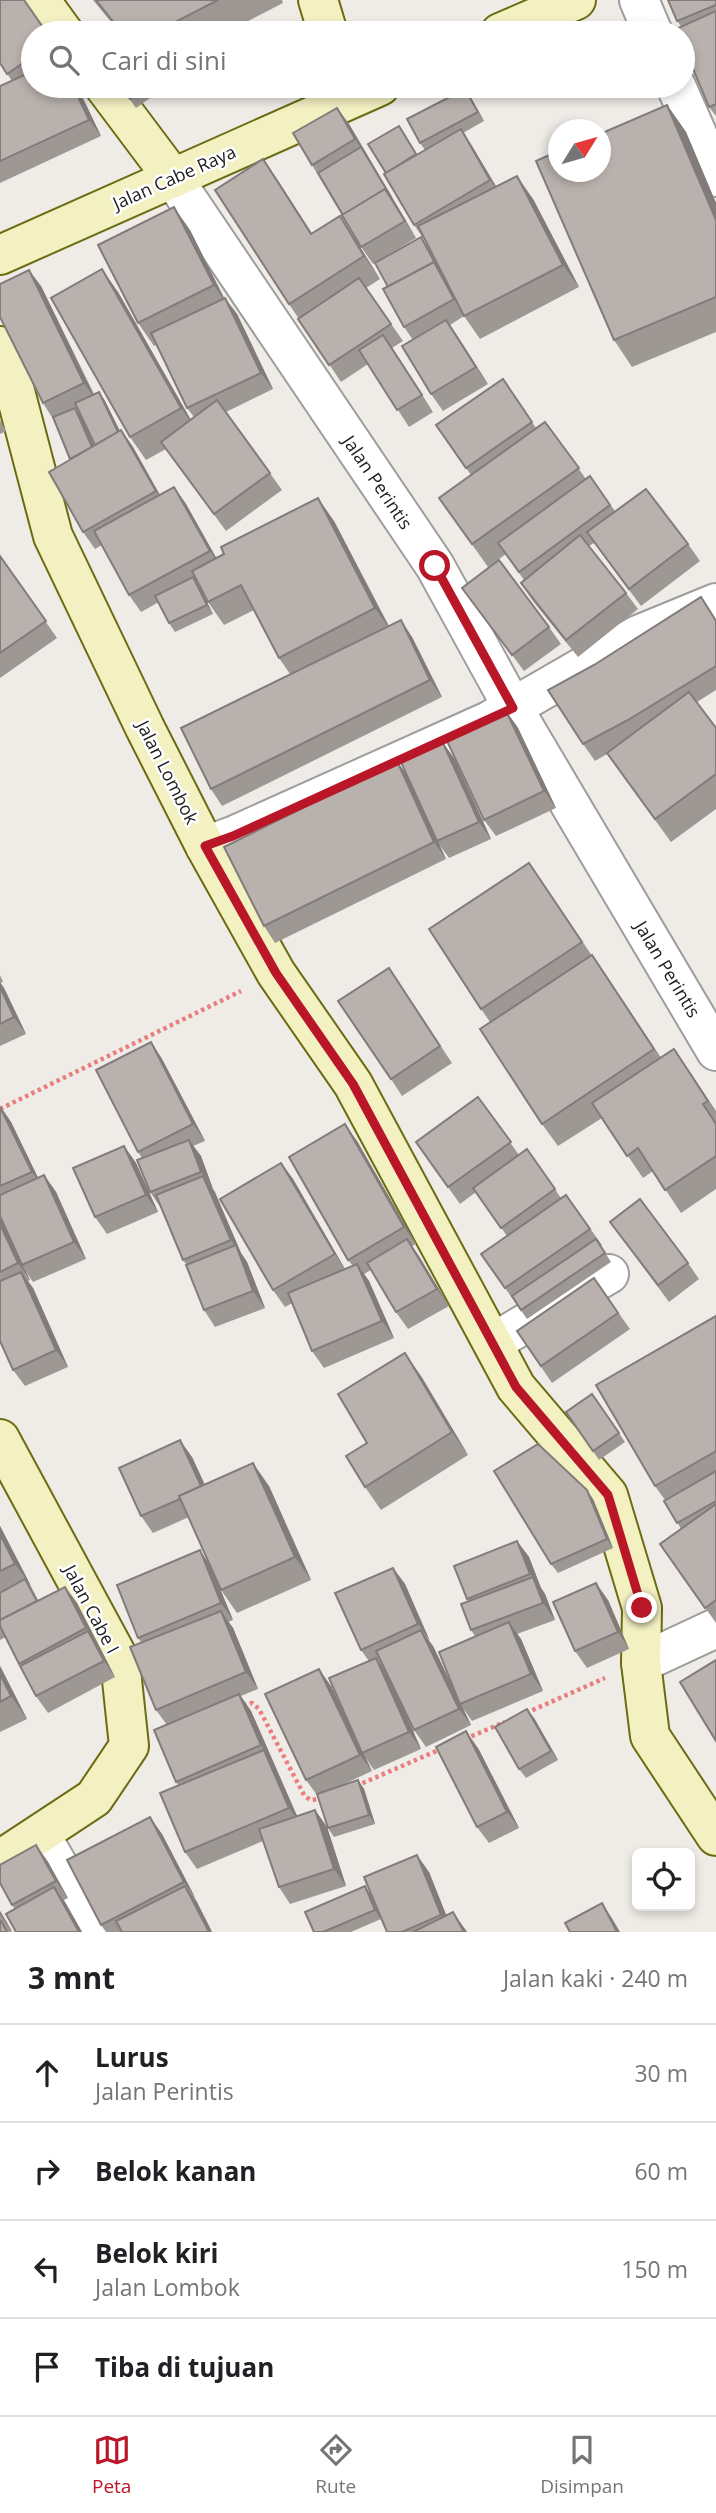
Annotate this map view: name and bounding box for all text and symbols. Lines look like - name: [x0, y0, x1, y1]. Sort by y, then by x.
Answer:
- search box: [21, 21, 695, 98]
- icon: search: [45, 41, 83, 79]
- text: Cari di sini: [101, 42, 226, 78]
- north arrow: [548, 119, 611, 182]
- street label: Jalan Cabe Raya: [107, 139, 239, 216]
- street label: Jalan Perintis: [337, 429, 418, 534]
- route start: [419, 550, 450, 581]
- street label: Jalan Lombok: [131, 714, 205, 828]
- street label: Jalan Perintis: [629, 915, 706, 1022]
- street label: Jalan Cabe I: [58, 1559, 125, 1658]
- route end: [626, 1592, 657, 1623]
- map controls: [632, 1848, 695, 1911]
- button: locate: [632, 1848, 695, 1911]
- text: 3 mnt: [28, 1957, 115, 1998]
- text: Jalan kaki · 240 m: [503, 1962, 688, 1994]
- text: Lurus: [95, 2039, 169, 2075]
- icon: ahead: [28, 2054, 66, 2092]
- text: 30 m: [634, 2057, 688, 2089]
- text: Jalan Perintis: [95, 2075, 234, 2107]
- icon: right: [28, 2152, 66, 2190]
- text: Belok kanan: [95, 2153, 256, 2189]
- text: 60 m: [634, 2155, 688, 2187]
- text: Belok kiri: [95, 2235, 219, 2271]
- icon: left: [28, 2250, 66, 2288]
- text: 150 m: [621, 2253, 688, 2285]
- text: Jalan Lombok: [95, 2271, 240, 2303]
- icon: arrive: [28, 2348, 66, 2386]
- text: Tiba di tujuan: [95, 2349, 274, 2385]
- tab: Peta: [92, 2431, 131, 2499]
- tab: Rute: [315, 2431, 356, 2499]
- tab: Disimpan: [540, 2431, 624, 2499]

